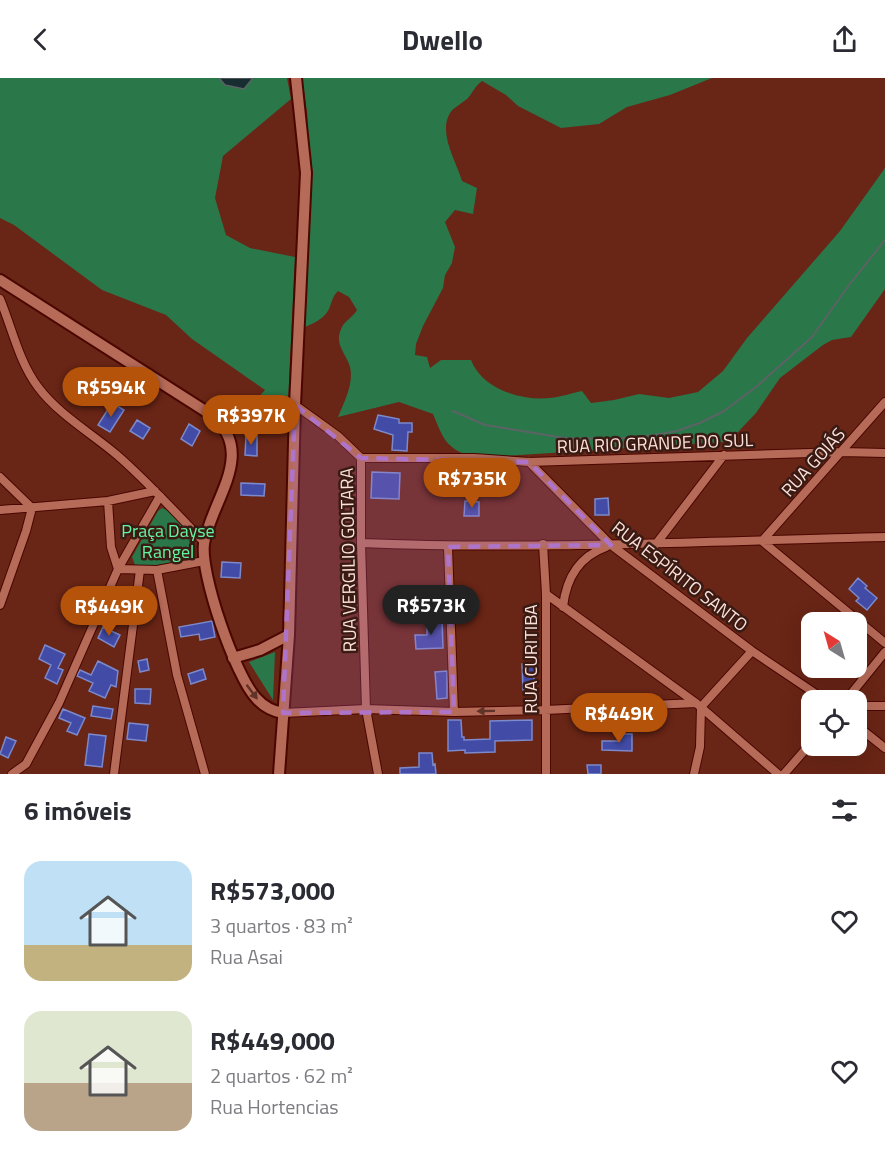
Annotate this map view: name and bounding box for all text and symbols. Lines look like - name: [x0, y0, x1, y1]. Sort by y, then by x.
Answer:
- text: Dwello: [402, 19, 483, 60]
- icon: back: [24, 23, 57, 56]
- icon: share: [828, 23, 861, 56]
- pin: R$594K: [62, 367, 160, 418]
- text: R$594K: [76, 371, 146, 402]
- pin: R$397K: [202, 395, 300, 446]
- text: R$397K: [216, 399, 286, 430]
- street label: RUA GOIÁS: [775, 421, 851, 503]
- street label: RUA RIO GRANDE DO SUL: [556, 426, 754, 460]
- pin: R$735K: [423, 458, 521, 509]
- text: R$735K: [437, 462, 507, 493]
- street label: RUA VERGILIO GOLTARA: [333, 467, 363, 652]
- street label: RUA ESPÍRITO SANTO: [606, 514, 754, 638]
- park label: Praça Dayse Rangel: [121, 517, 215, 565]
- pin: R$573K: [382, 585, 480, 636]
- pin: R$449K: [60, 586, 158, 637]
- text: R$573K: [396, 589, 466, 620]
- text: R$449K: [74, 590, 144, 621]
- street label: RUA CURITIBA: [517, 604, 544, 714]
- north arrow: [801, 612, 867, 678]
- map controls: [801, 612, 867, 756]
- one-way arrow: [246, 684, 258, 700]
- button: locate: [801, 690, 867, 756]
- pin: R$449K: [570, 693, 668, 744]
- text: R$449K: [584, 697, 654, 728]
- one-way arrow: [477, 706, 496, 716]
- text: 6 imóveis: [24, 791, 131, 830]
- icon: filters: [828, 794, 861, 827]
- text: R$573,000: [210, 871, 335, 910]
- icon: home: [72, 885, 144, 957]
- icon: heart: [828, 905, 861, 938]
- text: 3 quartos · 83 m²: [210, 910, 353, 941]
- text: Rua Asai: [210, 941, 283, 972]
- text: R$449,000: [210, 1021, 335, 1060]
- icon: home: [72, 1035, 144, 1107]
- icon: heart: [828, 1055, 861, 1088]
- text: 2 quartos · 62 m²: [210, 1060, 353, 1091]
- text: Rua Hortencias: [210, 1091, 338, 1122]

